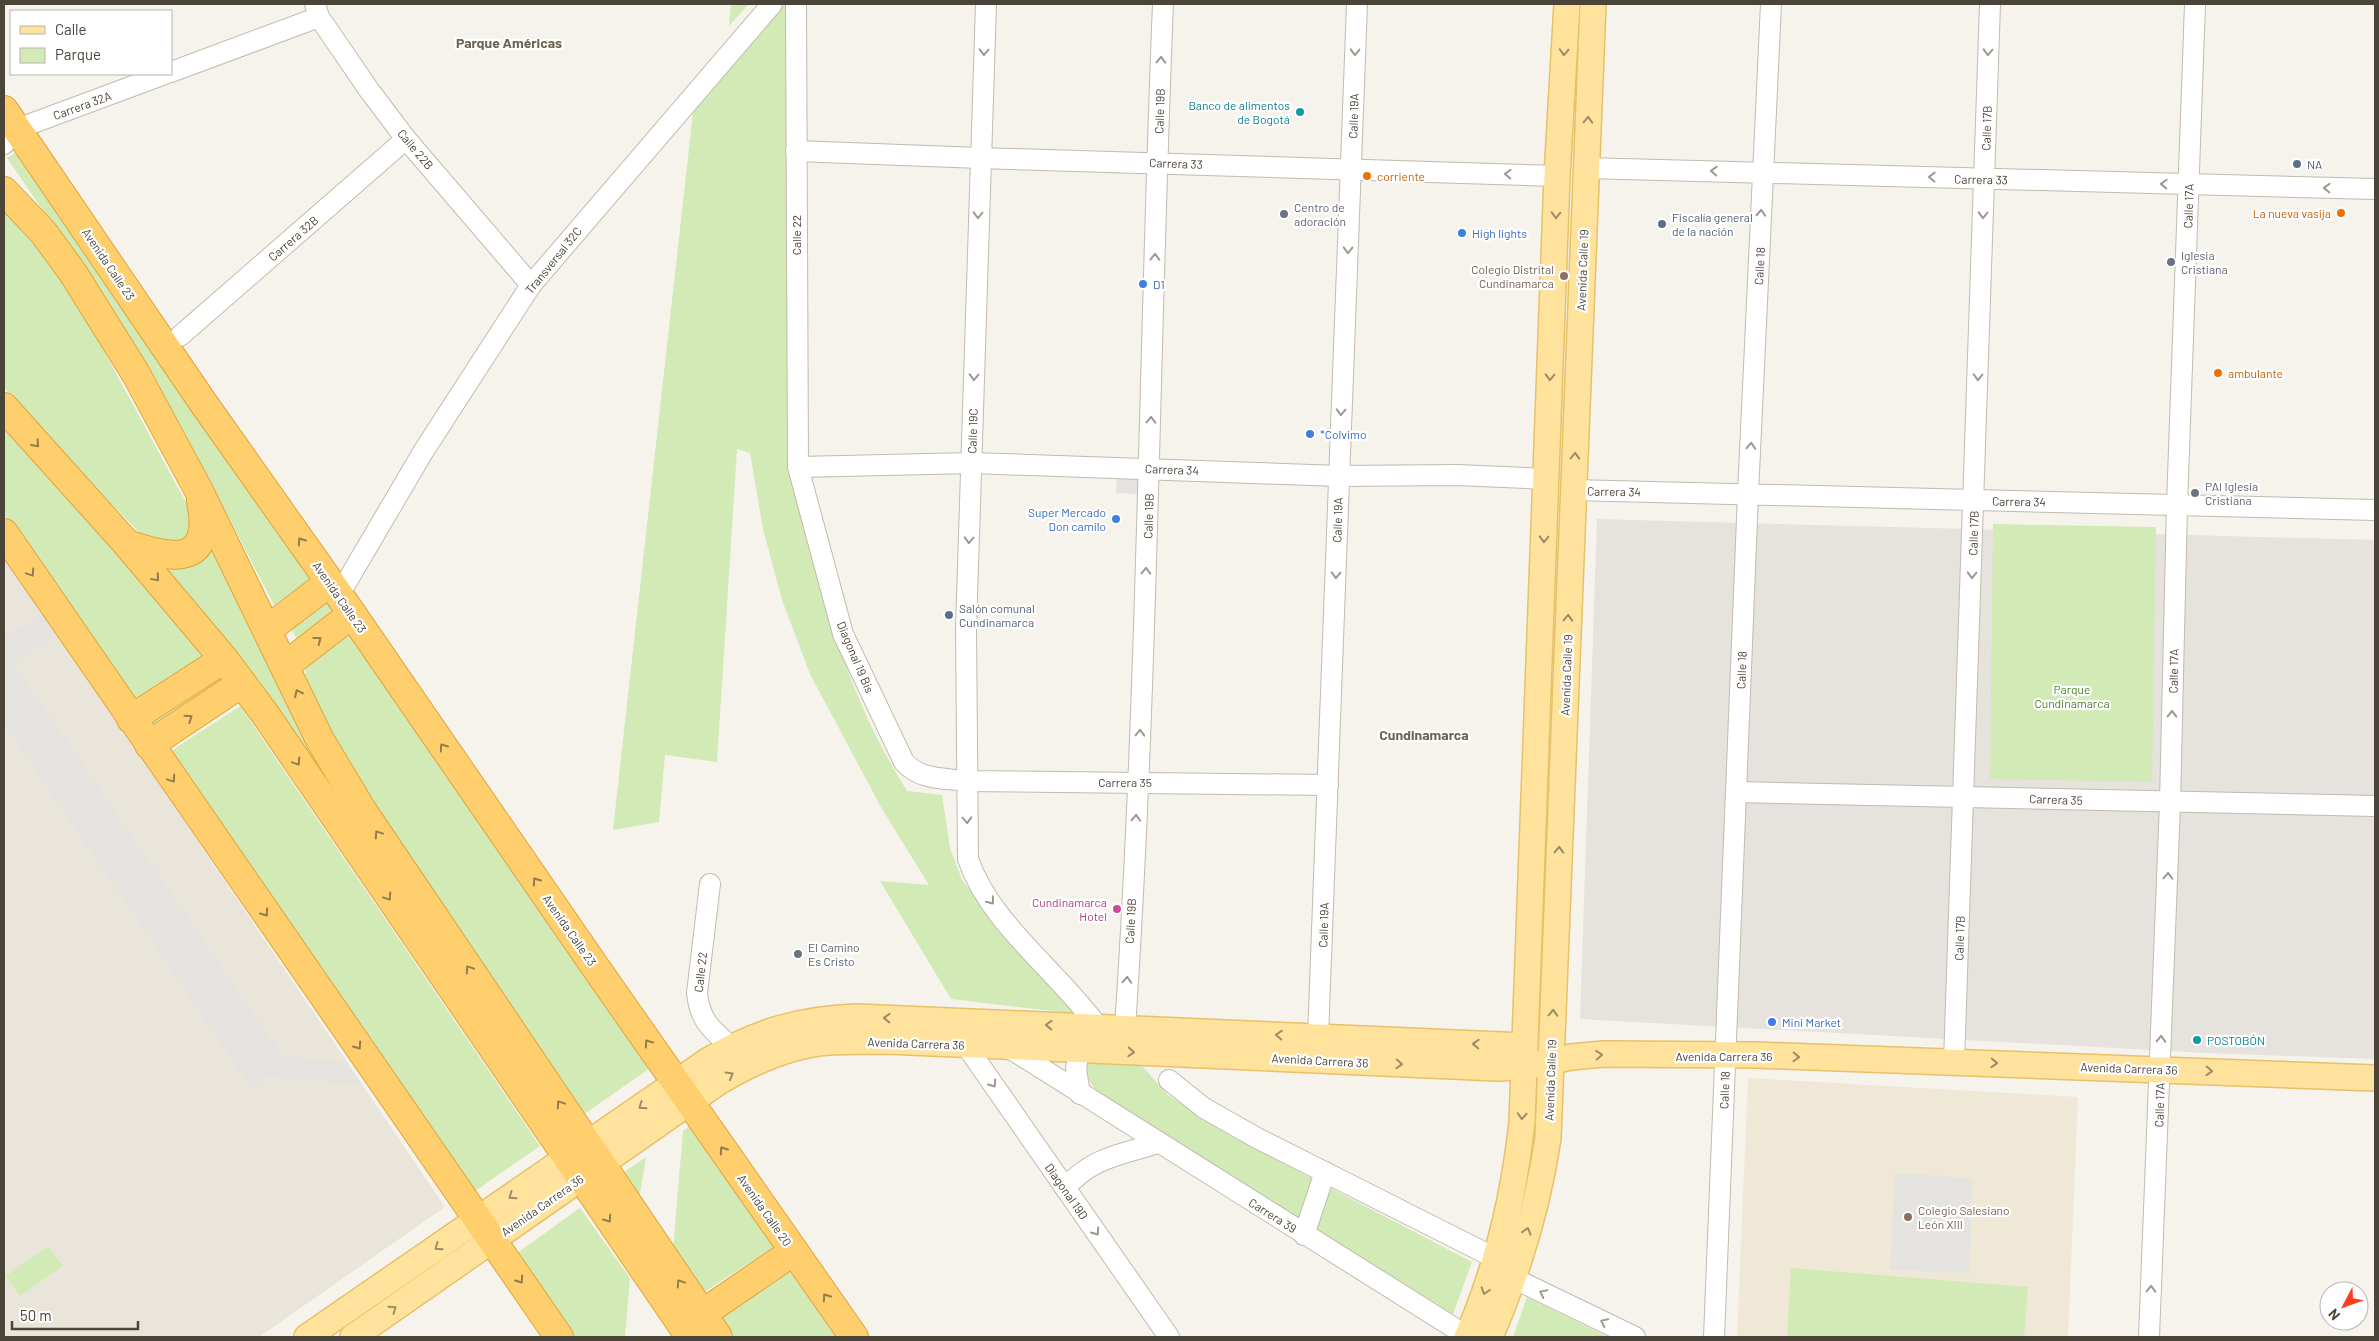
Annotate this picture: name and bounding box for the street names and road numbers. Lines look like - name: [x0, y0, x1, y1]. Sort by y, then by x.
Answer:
- street label: Carrera 32A: [51, 88, 113, 122]
- street label: Calle 19B: [1151, 88, 1167, 134]
- street label: Calle 19A: [1345, 93, 1361, 139]
- street label: Calle 17B: [1978, 105, 1994, 151]
- street label: Calle 22B: [395, 126, 437, 172]
- street label: Carrera 33: [1149, 155, 1203, 171]
- street label: Carrera 33: [1954, 172, 2008, 186]
- street label: Calle 17A: [2180, 183, 2196, 229]
- street label: Carrera 32B: [265, 213, 321, 263]
- street label: Calle 22: [789, 215, 803, 255]
- street label: Transversal 32C: [522, 224, 584, 296]
- street label: Avenida Calle 23: [80, 225, 138, 303]
- street label: Avenida Calle 19: [1574, 229, 1590, 311]
- street label: Calle 18: [1751, 247, 1767, 285]
- street label: Calle 19C: [964, 408, 980, 454]
- street label: Carrera 34: [1145, 461, 1199, 477]
- street label: Carrera 34: [1587, 484, 1641, 498]
- street label: Calle 19B: [1140, 493, 1156, 539]
- street label: Carrera 34: [1992, 494, 2046, 508]
- street label: Calle 19A: [1329, 497, 1345, 543]
- street label: Calle 17B: [1965, 510, 1981, 556]
- street label: Avenida Calle 23: [310, 559, 370, 635]
- street label: Diagonal 19 Bis: [835, 619, 877, 695]
- street label: Avenida Calle 19: [1558, 634, 1574, 716]
- street label: Calle 17A: [2166, 648, 2180, 694]
- street label: Calle 18: [1733, 651, 1749, 689]
- street label: Carrera 35: [1098, 775, 1152, 789]
- street label: Carrera 35: [2029, 791, 2083, 807]
- street label: Avenida Calle 23: [540, 892, 600, 968]
- street label: Calle 19B: [1122, 898, 1138, 944]
- street label: Calle 19A: [1315, 902, 1331, 948]
- street label: Calle 17B: [1951, 915, 1967, 961]
- street label: Calle 22: [691, 951, 709, 993]
- street label: Avenida Carrera 36: [867, 1034, 965, 1052]
- street label: Avenida Calle 19: [1542, 1039, 1558, 1121]
- street label: Avenida Carrera 36: [1675, 1049, 1773, 1063]
- street label: Avenida Carrera 36: [1271, 1050, 1369, 1070]
- street label: Avenida Carrera 36: [2080, 1059, 2178, 1077]
- street label: Calle 18: [1716, 1071, 1732, 1109]
- street label: Calle 17A: [2151, 1082, 2167, 1128]
- street label: Diagonal 19D: [1043, 1160, 1091, 1222]
- street label: Avenida Carrera 36: [498, 1171, 586, 1239]
- street label: Avenida Calle 20: [735, 1171, 795, 1249]
- street label: Carrera 39: [1247, 1195, 1299, 1235]

